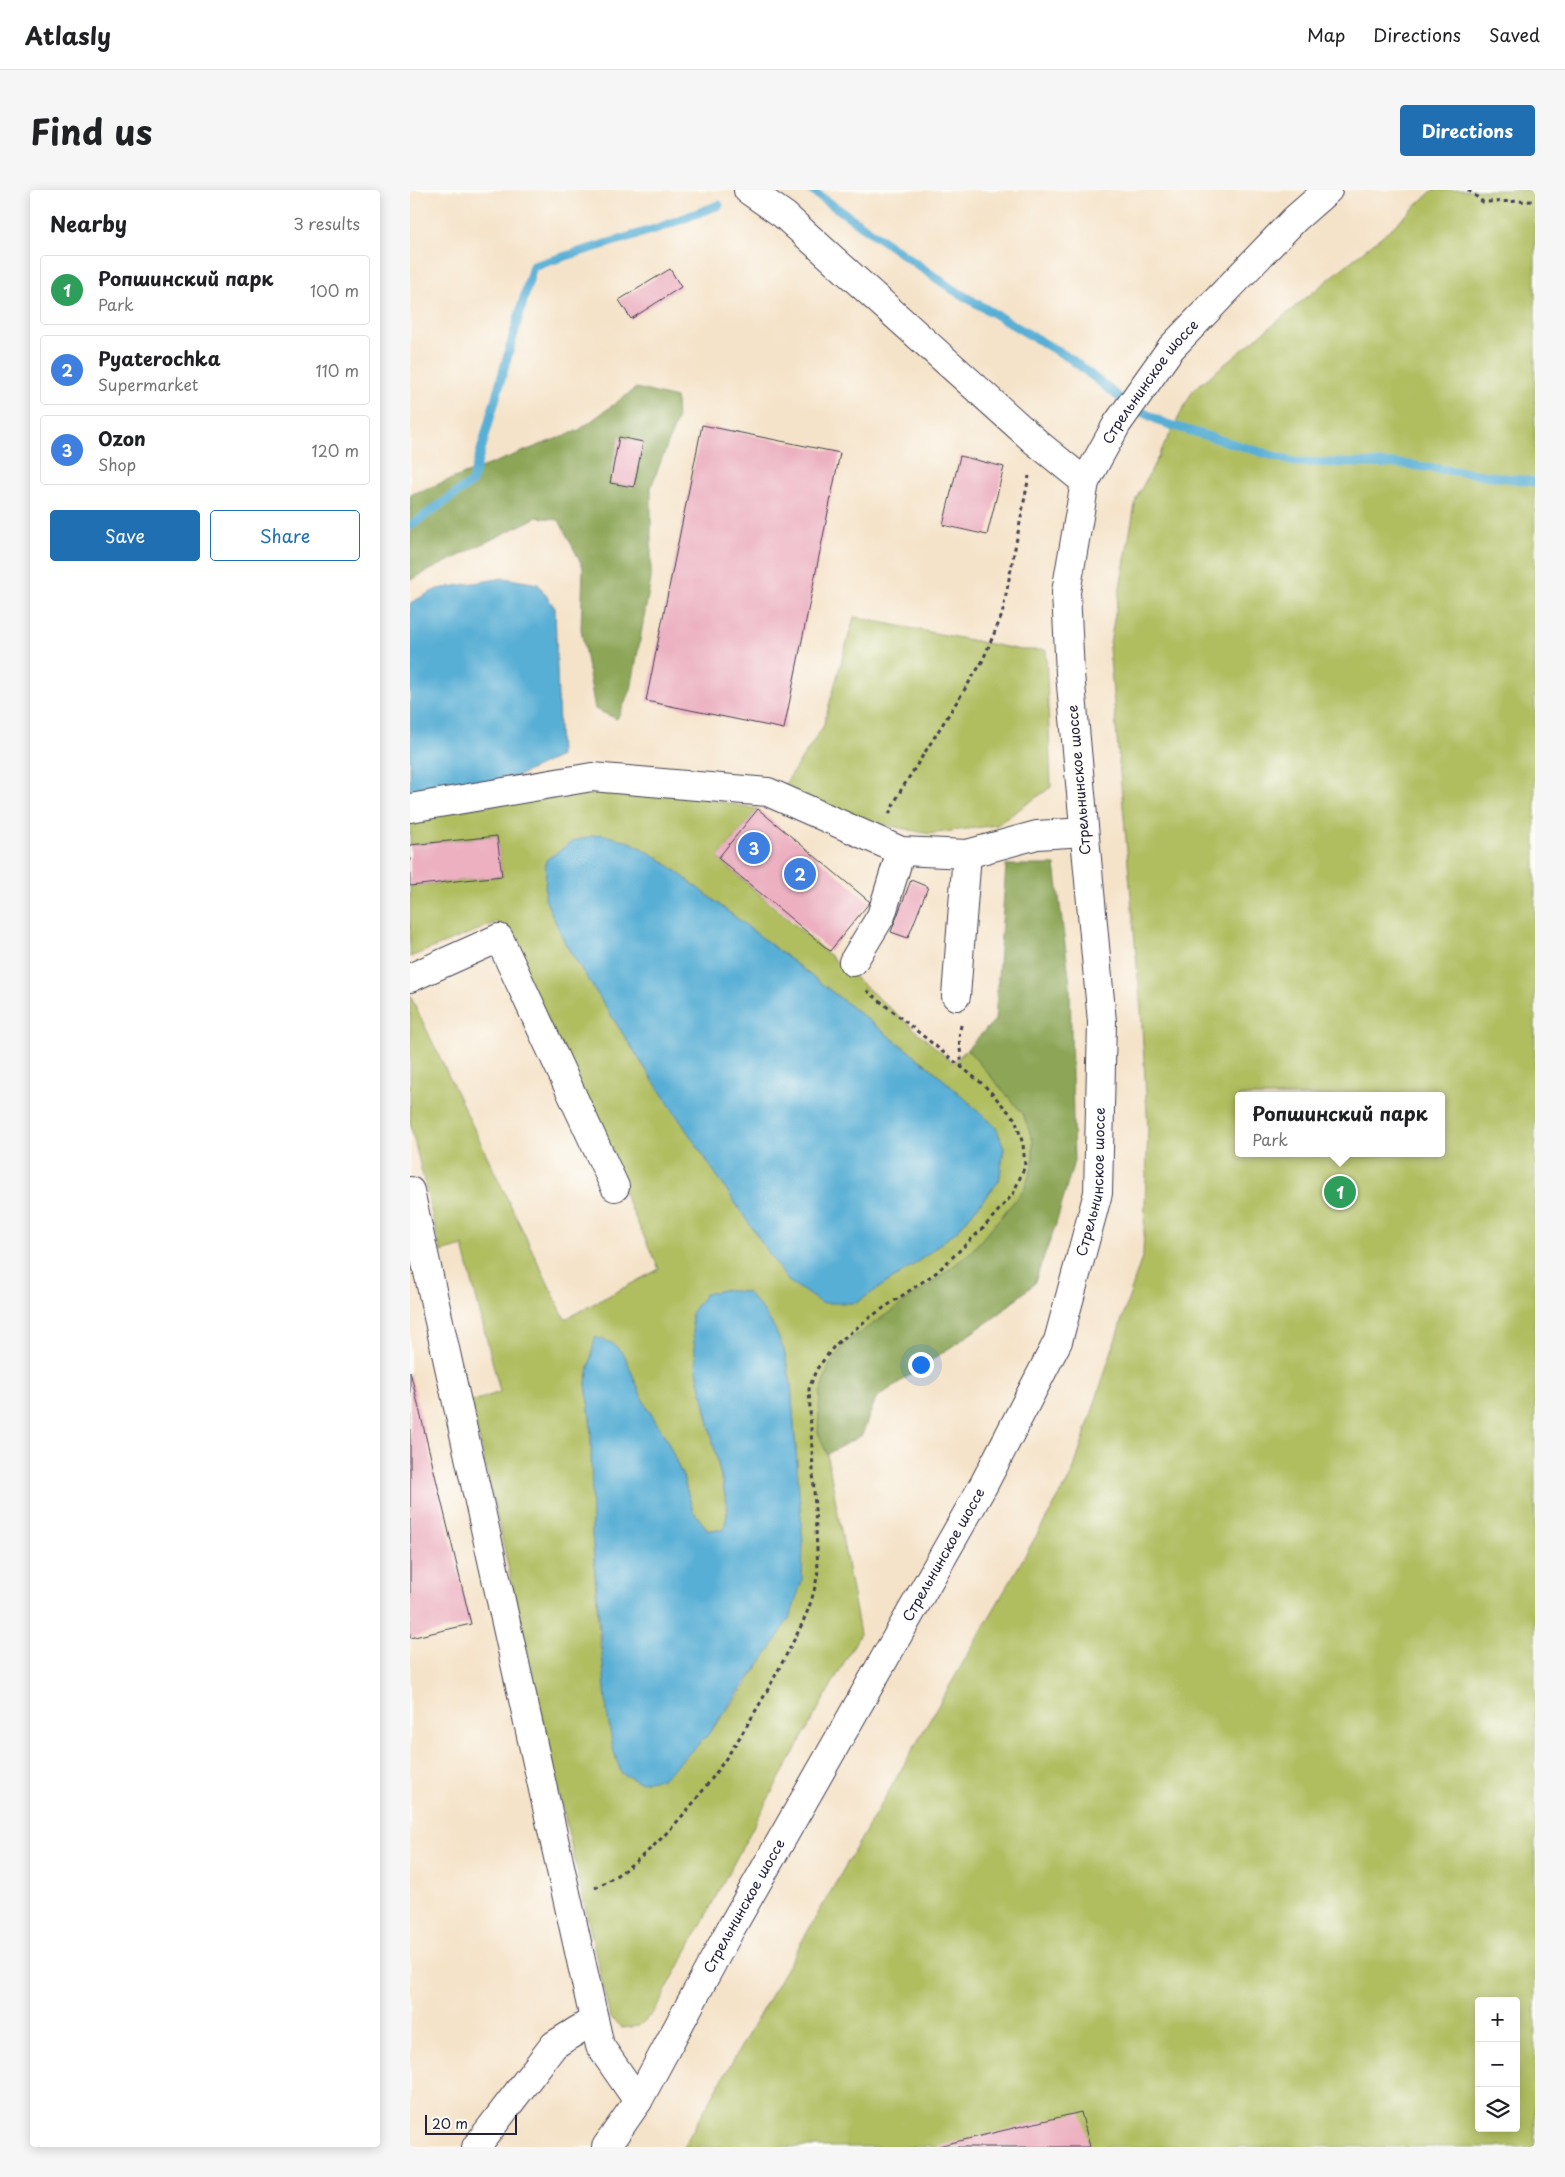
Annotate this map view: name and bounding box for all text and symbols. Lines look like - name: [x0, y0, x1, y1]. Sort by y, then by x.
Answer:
- text: Atlasly: [25, 17, 111, 53]
- text: Map: [1307, 21, 1345, 48]
- text: Directions: [1373, 21, 1461, 48]
- text: Saved: [1489, 21, 1540, 48]
- text: Find us: [30, 104, 152, 157]
- button: Directions: [1400, 105, 1535, 156]
- text: Nearby: [50, 207, 127, 239]
- text: 3 results: [293, 211, 360, 235]
- text: Ропшинский парк: [98, 264, 273, 292]
- text: 1: [63, 278, 71, 302]
- text: 100 m: [310, 278, 359, 302]
- text: Park: [98, 292, 134, 316]
- street label: Стрельнинское шоссе: [1097, 315, 1203, 448]
- text: Pyaterochka: [98, 344, 221, 372]
- text: 2: [61, 358, 73, 382]
- text: 110 m: [316, 358, 359, 382]
- text: Supermarket: [98, 372, 198, 396]
- text: Ozon: [98, 424, 146, 452]
- text: 3: [62, 438, 72, 462]
- text: 120 m: [312, 438, 359, 462]
- text: Shop: [98, 452, 136, 476]
- button: Save: [50, 510, 200, 561]
- button: Share: [210, 510, 360, 561]
- street label: Стрельнинское шоссе: [1061, 704, 1096, 856]
- pin: 3: [738, 829, 770, 867]
- pin: 2: [784, 855, 816, 893]
- popup: [1235, 1092, 1445, 1157]
- text: Ропшинский парк: [1252, 1099, 1428, 1127]
- street label: Стрельнинское шоссе: [1070, 1107, 1110, 1258]
- text: Park: [1252, 1127, 1288, 1151]
- pin: 1: [1324, 1173, 1356, 1211]
- your location: [908, 1352, 934, 1378]
- street label: Стрельнинское шоссе: [897, 1484, 990, 1625]
- street label: Стрельнинское шоссе: [698, 1835, 790, 1977]
- map controls: [1475, 1997, 1520, 2132]
- button: +: [1475, 1997, 1520, 2042]
- button: −: [1475, 2042, 1520, 2087]
- button: layers: [1475, 2087, 1520, 2132]
- scale bar: [425, 2112, 518, 2135]
- text: 20 m: [432, 2113, 468, 2134]

